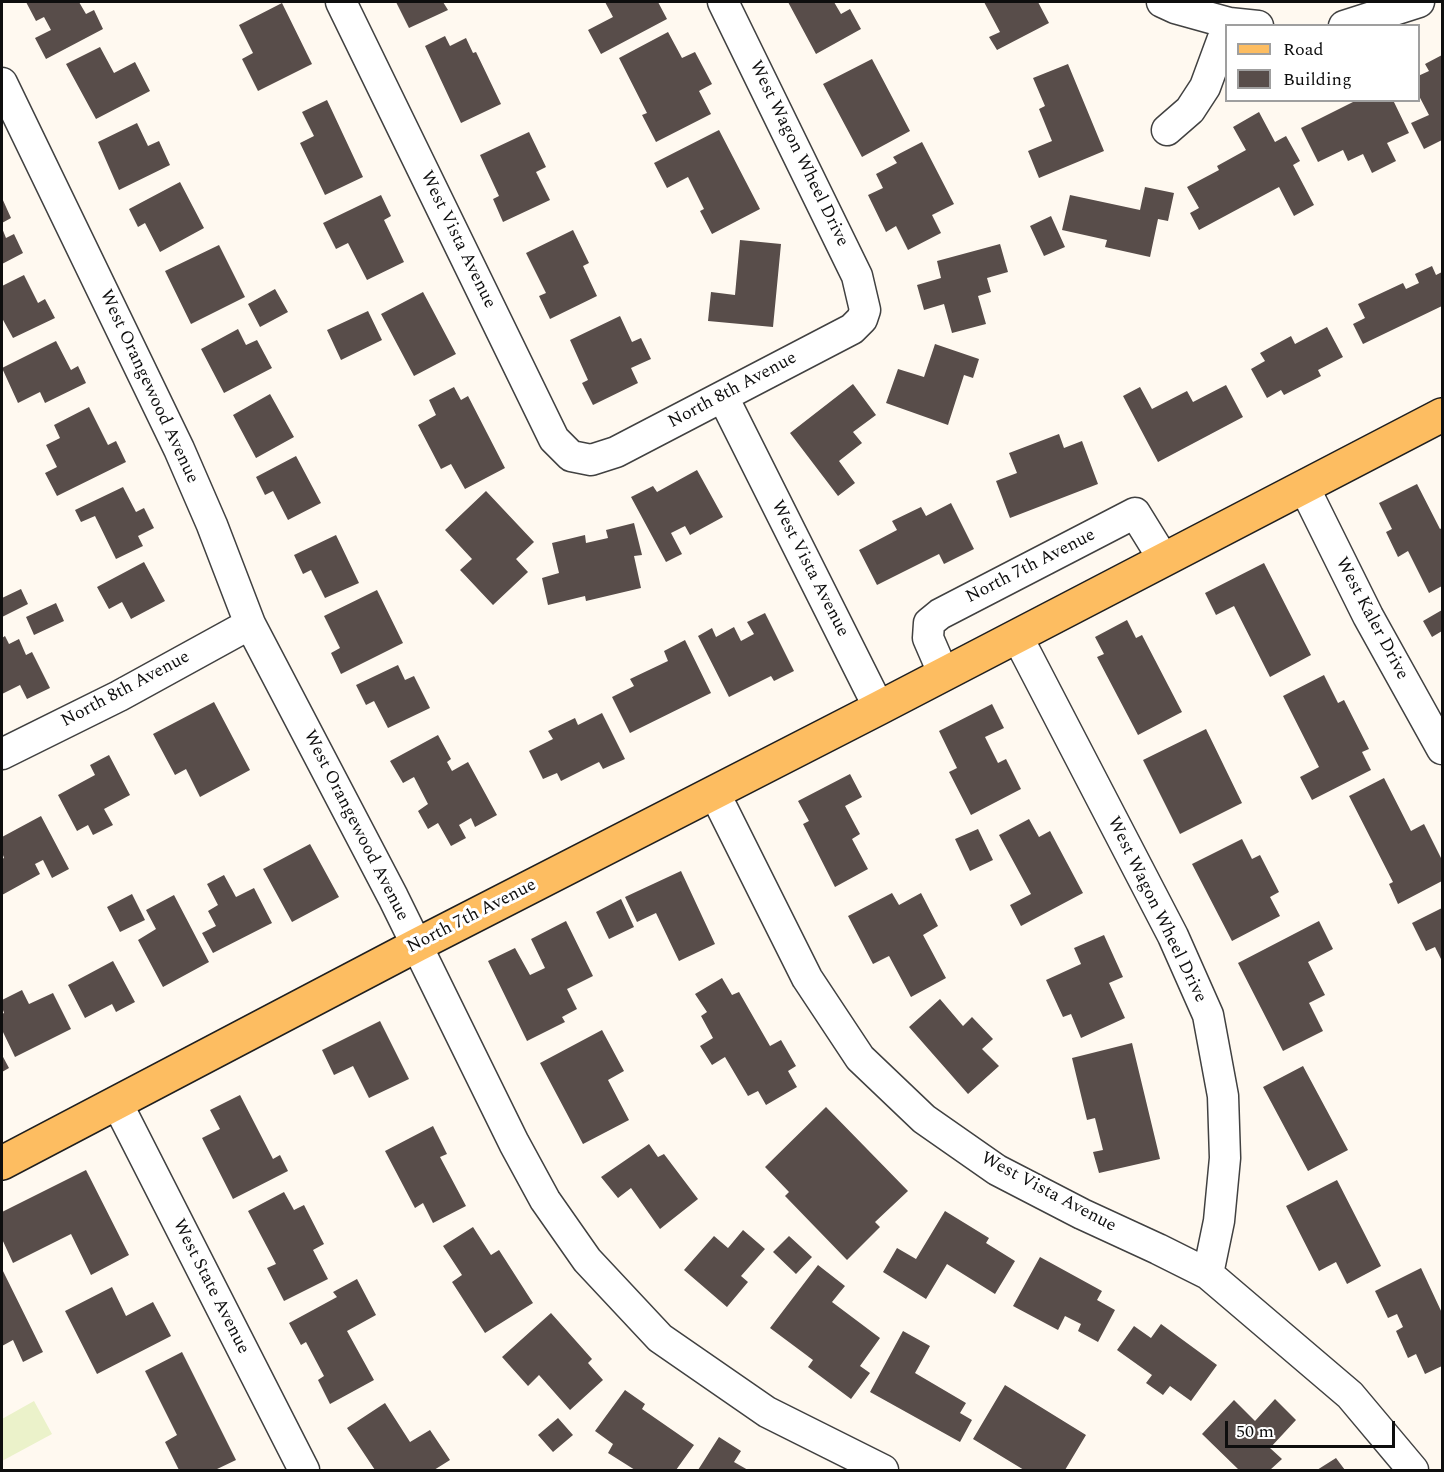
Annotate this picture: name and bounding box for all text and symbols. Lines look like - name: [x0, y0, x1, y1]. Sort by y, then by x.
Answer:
- legend: [1225, 24, 1420, 102]
- text: Road: [1283, 36, 1324, 63]
- street label: West Wagon Wheel Drive: [744, 57, 852, 251]
- text: Building: [1283, 66, 1352, 93]
- street label: West Vista Avenue: [414, 168, 500, 312]
- street label: West Orangewood Avenue: [94, 287, 202, 487]
- street label: North 8th Avenue: [665, 348, 801, 434]
- street label: West Vista Avenue: [765, 497, 853, 641]
- street label: North 7th Avenue: [963, 525, 1099, 609]
- street label: West Kaler Drive: [1330, 554, 1412, 684]
- street label: North 8th Avenue: [58, 647, 194, 733]
- street label: West Orangewood Avenue: [297, 727, 413, 925]
- street label: West Wagon Wheel Drive: [1102, 813, 1210, 1007]
- street label: North 7th Avenue: [404, 875, 540, 959]
- street label: West Vista Avenue: [977, 1148, 1119, 1238]
- street label: West State Avenue: [167, 1216, 253, 1358]
- scale bar: [1228, 1409, 1398, 1447]
- text: 50 m: [1236, 1418, 1274, 1445]

